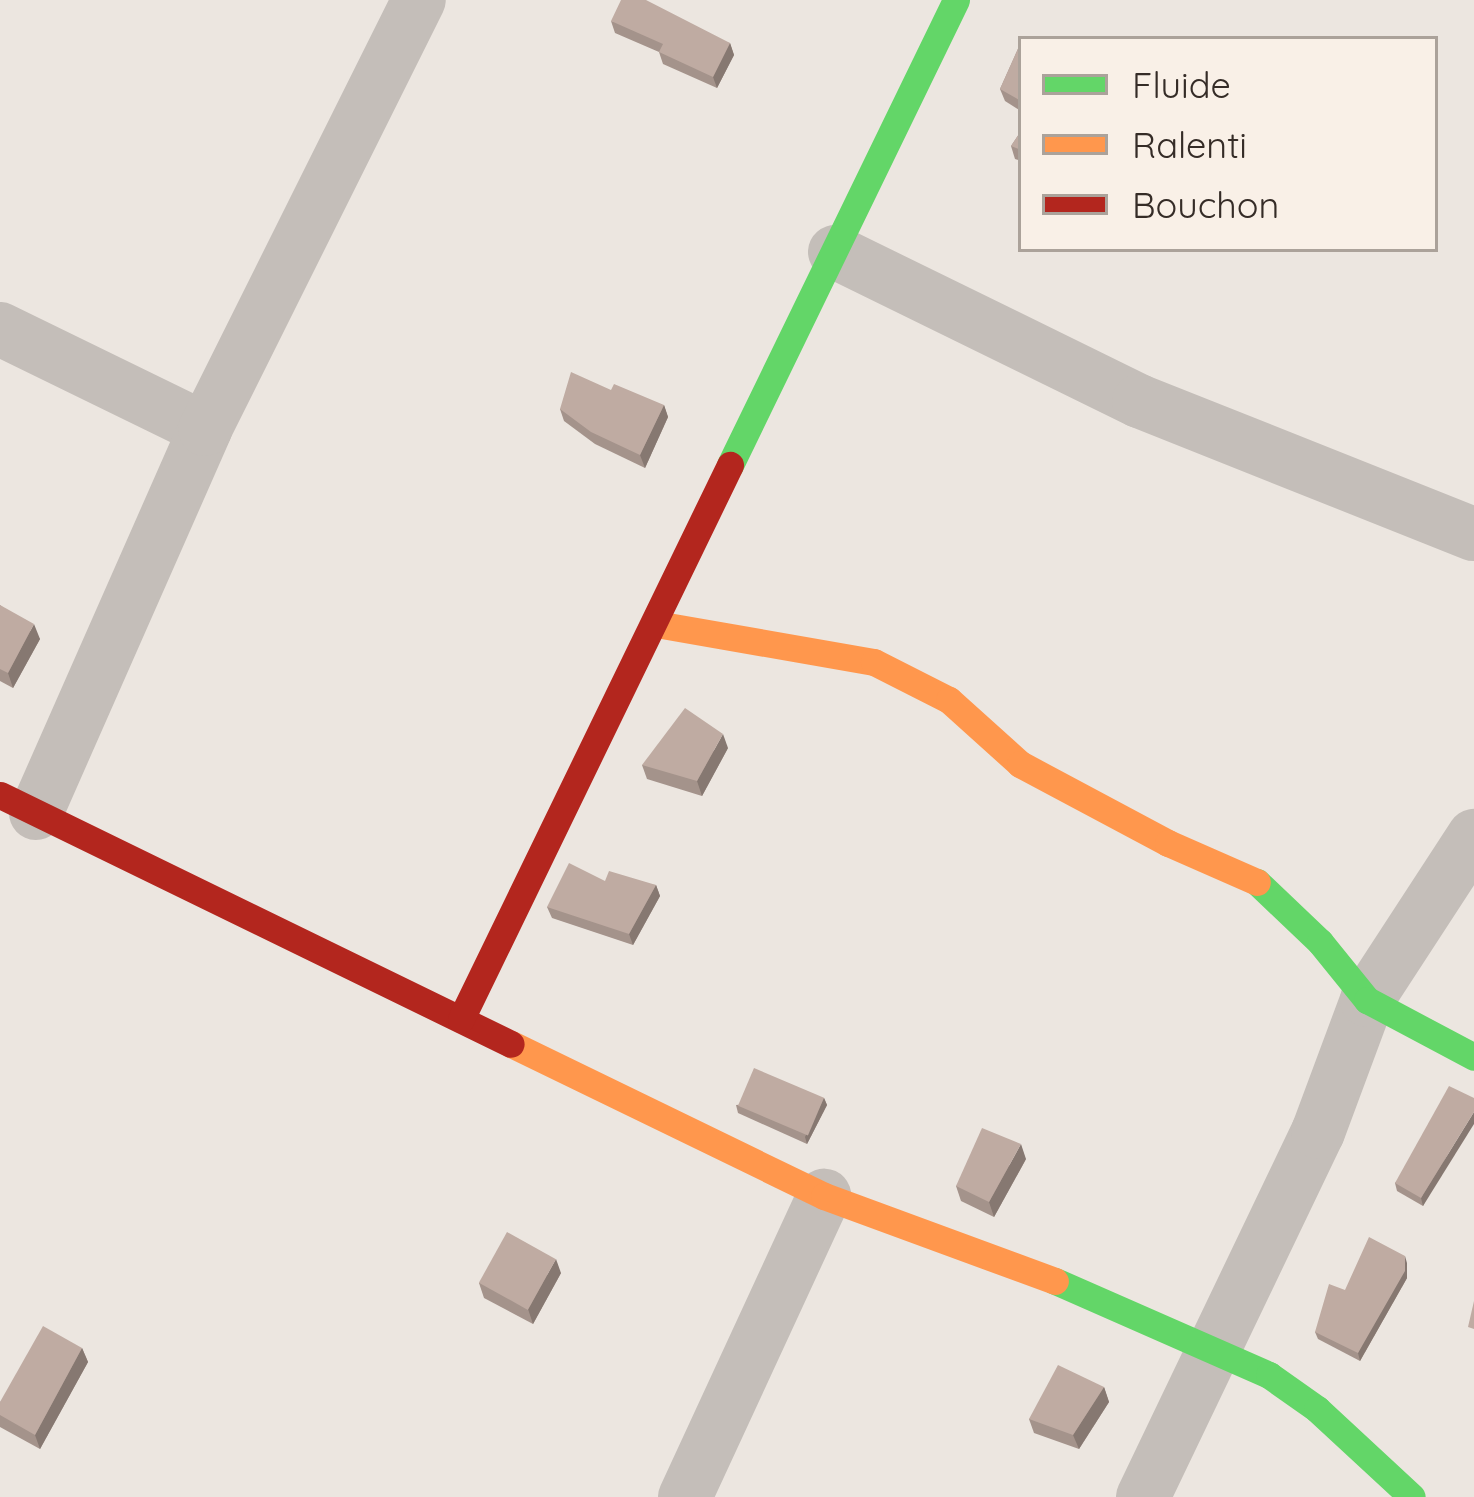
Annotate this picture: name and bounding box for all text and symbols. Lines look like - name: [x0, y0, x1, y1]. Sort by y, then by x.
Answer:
- legend: [1018, 36, 1438, 252]
- text: Fluide: [1132, 62, 1231, 107]
- text: Ralenti: [1132, 122, 1247, 167]
- text: Bouchon: [1132, 182, 1279, 227]

